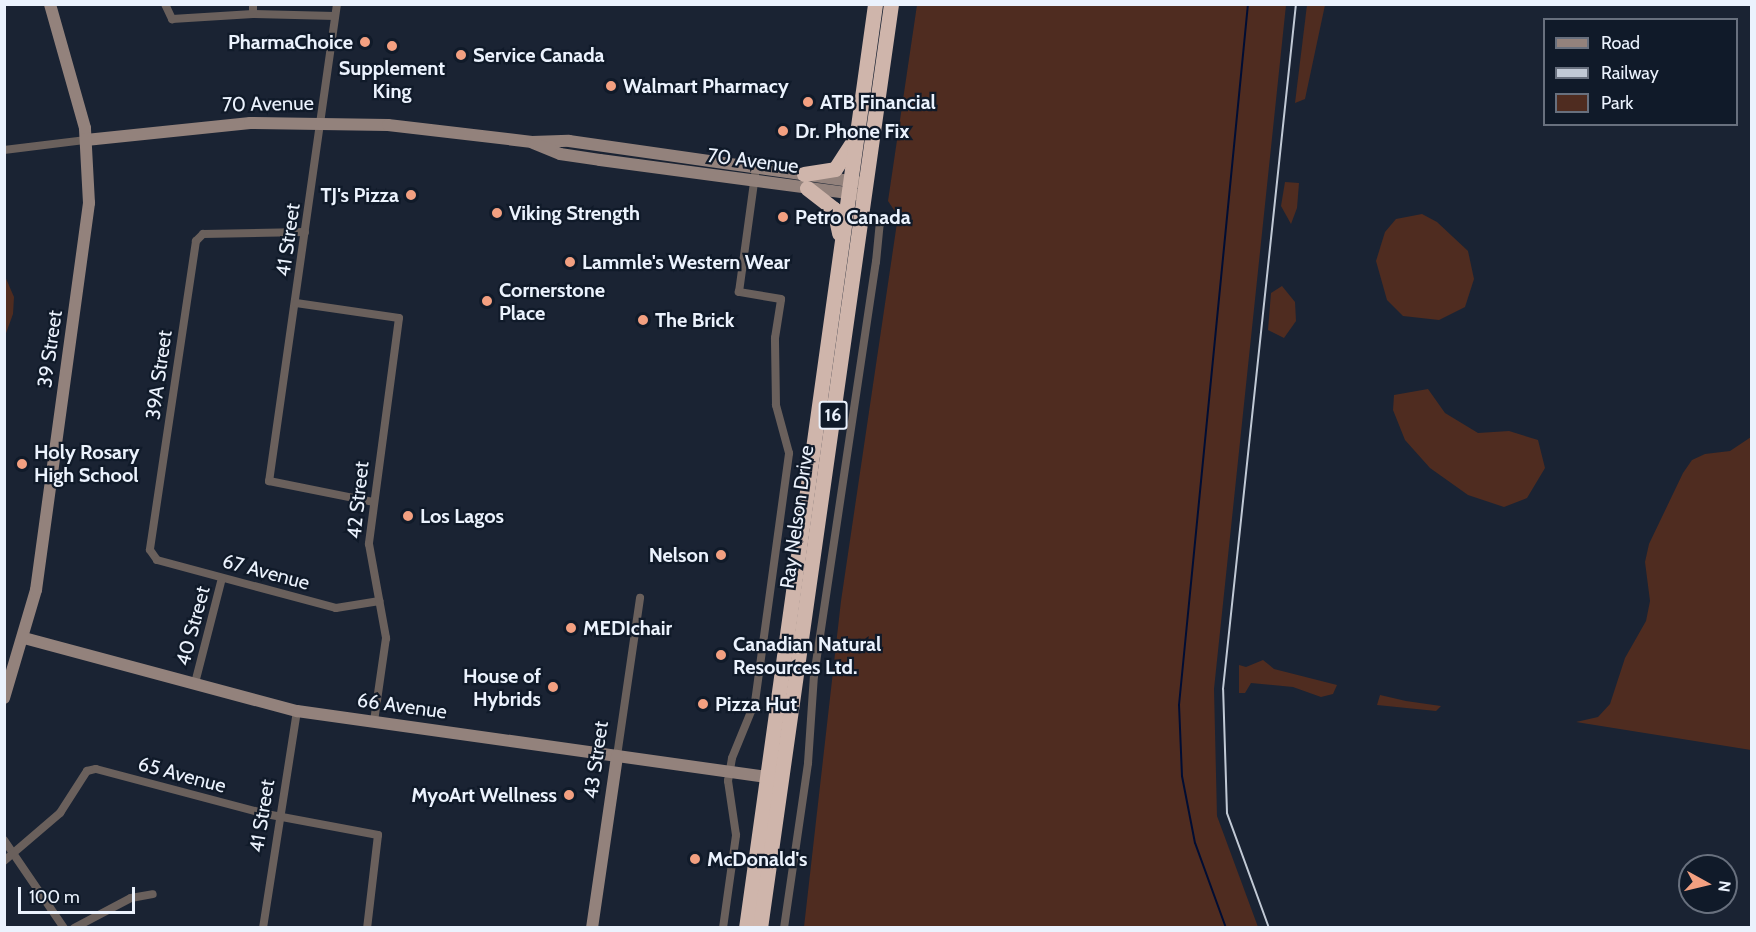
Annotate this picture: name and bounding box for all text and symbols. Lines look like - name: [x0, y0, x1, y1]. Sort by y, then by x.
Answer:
- legend: [1543, 18, 1738, 126]
- place label: PharmaChoice: [228, 30, 353, 54]
- text: Road: [1601, 32, 1640, 54]
- marker: PharmaChoice: [358, 35, 372, 49]
- marker: Supplement King: [385, 39, 399, 53]
- place label: Service Canada: [473, 43, 605, 67]
- marker: Service Canada: [454, 48, 468, 62]
- place label: Supplement King: [339, 56, 445, 103]
- text: Railway: [1601, 62, 1659, 84]
- place label: Walmart Pharmacy: [623, 74, 789, 98]
- marker: Walmart Pharmacy: [604, 79, 618, 93]
- place label: ATB Financial: [820, 90, 936, 114]
- street label: 70 Avenue: [222, 91, 314, 117]
- text: Park: [1601, 92, 1633, 114]
- marker: ATB Financial: [801, 95, 815, 109]
- place label: Dr. Phone Fix: [795, 119, 909, 143]
- marker: Dr. Phone Fix: [776, 124, 790, 138]
- street label: 70 Avenue: [706, 143, 800, 179]
- place label: TJ's Pizza: [320, 183, 399, 207]
- marker: TJ's Pizza: [404, 188, 418, 202]
- place label: Viking Strength: [509, 201, 640, 225]
- street label: 41 Street: [271, 202, 305, 278]
- place label: Petro Canada: [795, 205, 911, 229]
- marker: Viking Strength: [490, 206, 504, 220]
- marker: Petro Canada: [776, 210, 790, 224]
- place label: Lammle's Western Wear: [582, 250, 790, 274]
- marker: Lammle's Western Wear: [563, 255, 577, 269]
- place label: Cornerstone Place: [499, 278, 605, 325]
- marker: Cornerstone Place: [480, 294, 494, 308]
- place label: The Brick: [655, 308, 734, 332]
- street label: 39 Street: [33, 309, 67, 389]
- marker: The Brick: [636, 313, 650, 327]
- street label: 39A Street: [141, 329, 177, 421]
- road number: 16: [818, 400, 848, 430]
- place label: Holy Rosary High School: [34, 440, 139, 487]
- street label: Ray Nelson Drive: [775, 444, 819, 590]
- marker: Holy Rosary High School: [15, 457, 29, 471]
- street label: 42 Street: [342, 460, 374, 540]
- place label: Los Lagos: [420, 504, 504, 528]
- marker: Los Lagos: [401, 509, 415, 523]
- place label: Nelson: [649, 543, 709, 567]
- marker: Nelson: [714, 548, 728, 562]
- street label: 67 Avenue: [220, 549, 312, 595]
- street label: 40 Street: [171, 584, 215, 668]
- place label: MEDIchair: [583, 616, 672, 640]
- marker: MEDIchair: [564, 621, 578, 635]
- place label: Canadian Natural Resources Ltd.: [733, 632, 881, 679]
- marker: Canadian Natural Resources Ltd.: [714, 648, 728, 662]
- place label: House of Hybrids: [463, 664, 541, 711]
- marker: House of Hybrids: [546, 680, 560, 694]
- street label: 66 Avenue: [355, 688, 449, 724]
- place label: Pizza Hut: [715, 692, 797, 716]
- marker: Pizza Hut: [696, 697, 710, 711]
- street label: 43 Street: [579, 720, 613, 800]
- street label: 65 Avenue: [135, 752, 229, 798]
- street label: 41 Street: [244, 778, 280, 854]
- place label: MyoArt Wellness: [411, 783, 557, 807]
- marker: MyoArt Wellness: [562, 788, 576, 802]
- place label: McDonald's: [707, 847, 808, 871]
- marker: McDonald's: [688, 852, 702, 866]
- north arrow: [1678, 854, 1738, 914]
- scale bar: [21, 875, 138, 913]
- text: N: [1714, 879, 1735, 893]
- text: 100 m: [29, 886, 80, 908]

